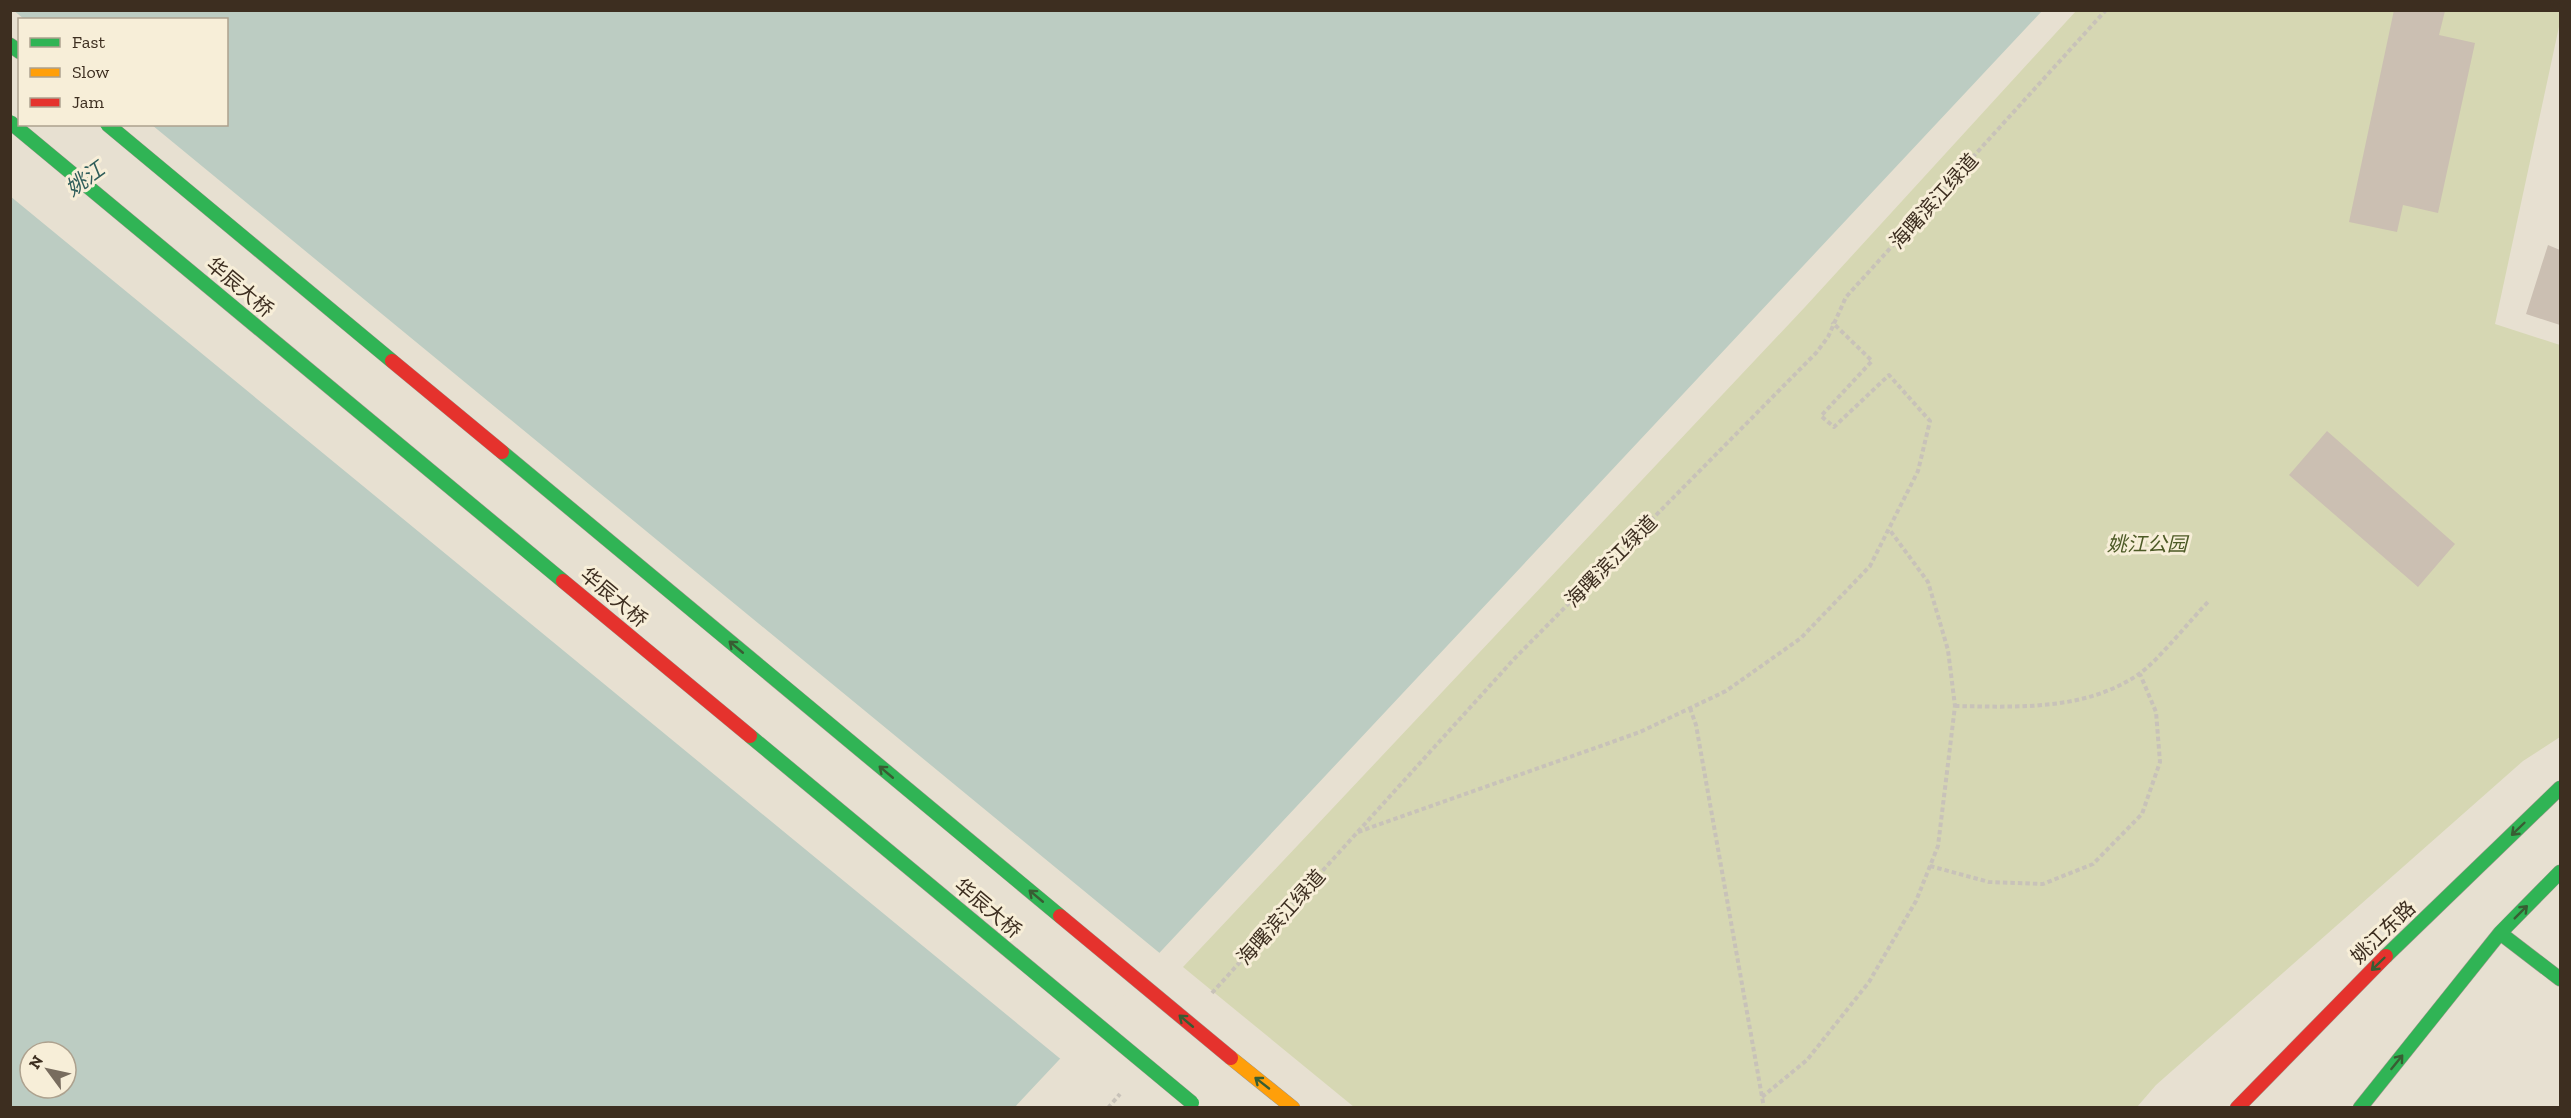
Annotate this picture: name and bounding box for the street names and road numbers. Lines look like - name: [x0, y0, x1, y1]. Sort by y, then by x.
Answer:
- street label: 海曙滨江绿道: [1885, 148, 1983, 254]
- street label: 华辰大桥: [202, 252, 278, 322]
- street label: 海曙滨江绿道: [1560, 510, 1662, 612]
- street label: 华辰大桥: [576, 562, 652, 632]
- street label: 海曙滨江绿道: [1232, 864, 1330, 970]
- street label: 华辰大桥: [950, 873, 1026, 943]
- street label: 姚江东路: [2346, 896, 2420, 968]

